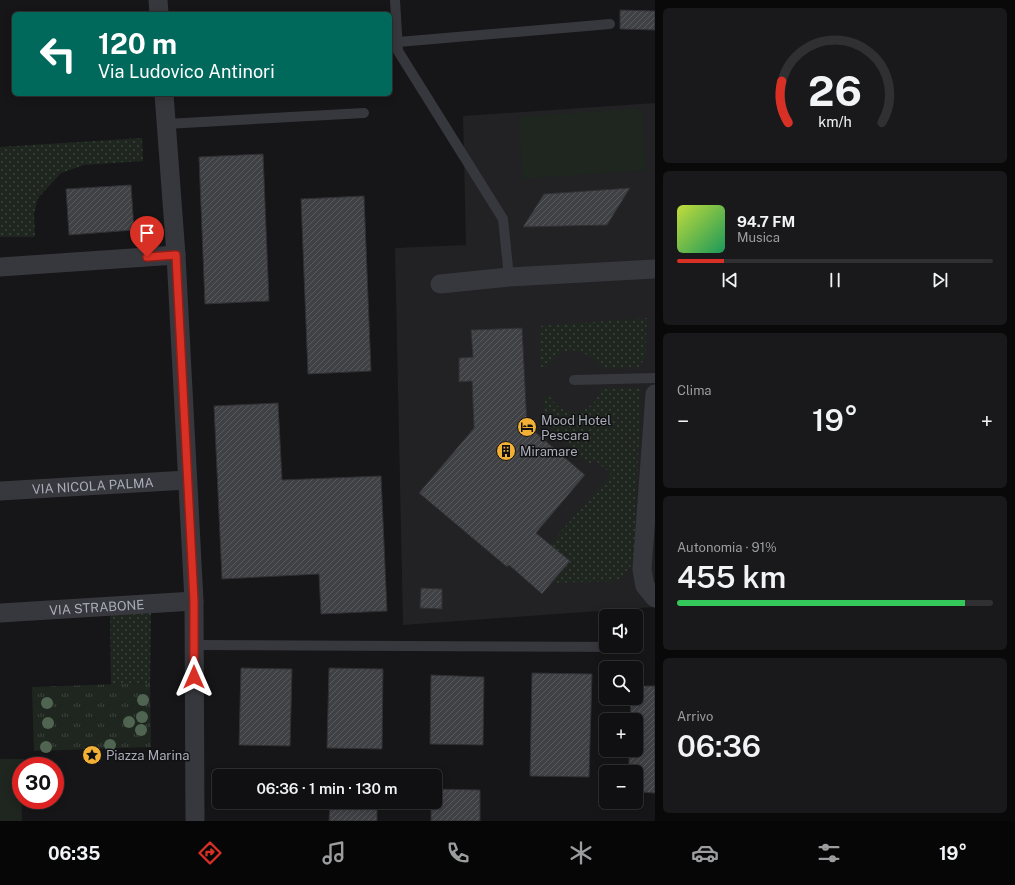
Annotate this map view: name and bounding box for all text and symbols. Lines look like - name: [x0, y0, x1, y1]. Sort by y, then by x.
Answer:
- text: 120 m: [98, 27, 177, 60]
- icon: left: [32, 28, 84, 80]
- text: Via Ludovico Antinori: [98, 61, 275, 82]
- text: 26: [808, 66, 862, 115]
- text: km/h: [818, 113, 852, 130]
- text: 94.7 FM: [737, 213, 795, 230]
- pin: [130, 216, 164, 257]
- icon: arrive: [136, 222, 158, 244]
- text: Musica: [737, 230, 780, 245]
- icon: previous: [719, 269, 741, 291]
- icon: pause: [824, 269, 846, 291]
- icon: next: [929, 269, 951, 291]
- text: Clima: [677, 383, 712, 398]
- text: 19°: [812, 402, 858, 438]
- text: −: [677, 408, 689, 434]
- text: +: [981, 408, 993, 434]
- place label: Mood Hotel Pescara: [541, 413, 611, 443]
- hotel icon: Mood Hotel Pescara: [516, 416, 538, 438]
- building icon: Miramare: [495, 440, 517, 462]
- place label: Miramare: [520, 444, 578, 459]
- street label: VIA NICOLA PALMA: [32, 474, 154, 497]
- text: Autonomia · 91%: [677, 540, 777, 555]
- text: 455 km: [677, 559, 786, 595]
- street label: VIA STRABONE: [49, 597, 145, 617]
- map controls: [599, 609, 643, 809]
- button: sound: [599, 609, 643, 653]
- position arrow: [173, 656, 215, 698]
- button: search: [599, 661, 643, 705]
- text: Arrivo: [677, 709, 713, 724]
- button: +: [599, 713, 643, 757]
- text: 06:36: [677, 728, 761, 764]
- place icon: Piazza Marina: [81, 744, 103, 766]
- place label: Piazza Marina: [106, 748, 189, 763]
- speed limit sign: 30: [12, 757, 64, 809]
- button: −: [599, 765, 643, 809]
- text: 06:36 · 1 min · 130 m: [256, 780, 398, 797]
- icon: directions: [196, 839, 224, 867]
- icon: music: [320, 839, 348, 867]
- icon: phone: [444, 839, 472, 867]
- icon: climate: [567, 839, 595, 867]
- icon: car: [691, 839, 719, 867]
- icon: filters: [815, 839, 843, 867]
- text: 06:35: [48, 843, 100, 864]
- text: 19°: [939, 843, 967, 864]

